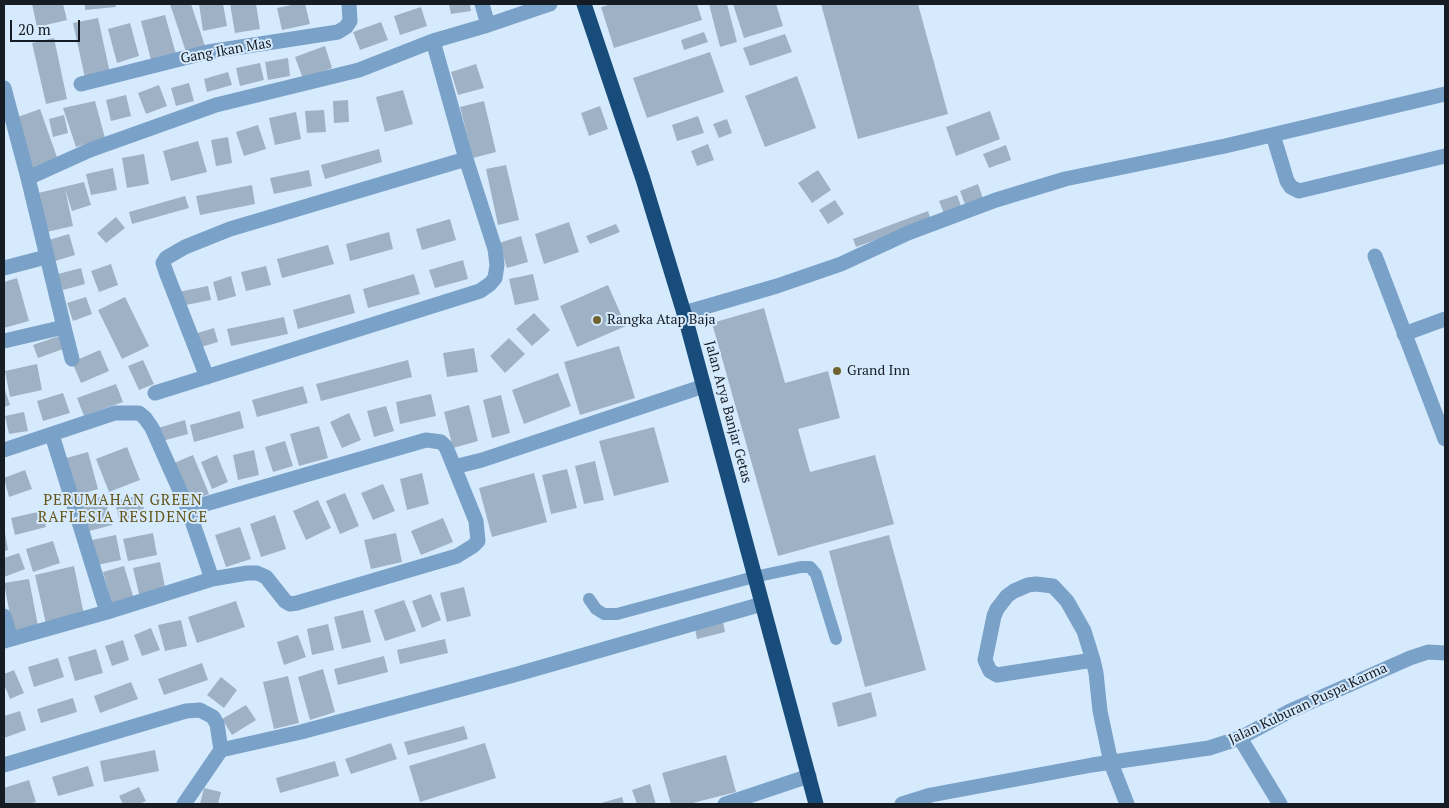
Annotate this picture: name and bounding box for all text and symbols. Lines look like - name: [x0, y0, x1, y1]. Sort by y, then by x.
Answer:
- scale bar: [12, 10, 82, 42]
- text: 20 m: [18, 19, 51, 39]
- street label: Gang Ikan Mas: [179, 35, 273, 67]
- place label: Rangka Atap Baja: [607, 312, 716, 328]
- marker: Rangka Atap Baja: [591, 314, 603, 326]
- street label: Jalan Arya Banjar Getas: [701, 339, 755, 485]
- place label: Grand Inn: [847, 363, 910, 379]
- marker: Grand Inn: [831, 365, 843, 377]
- district label: PERUMAHAN GREEN RAFLESIA RESIDENCE: [36, 492, 210, 527]
- street label: Jalan Kuburan Puspa Karma: [1226, 660, 1390, 748]

